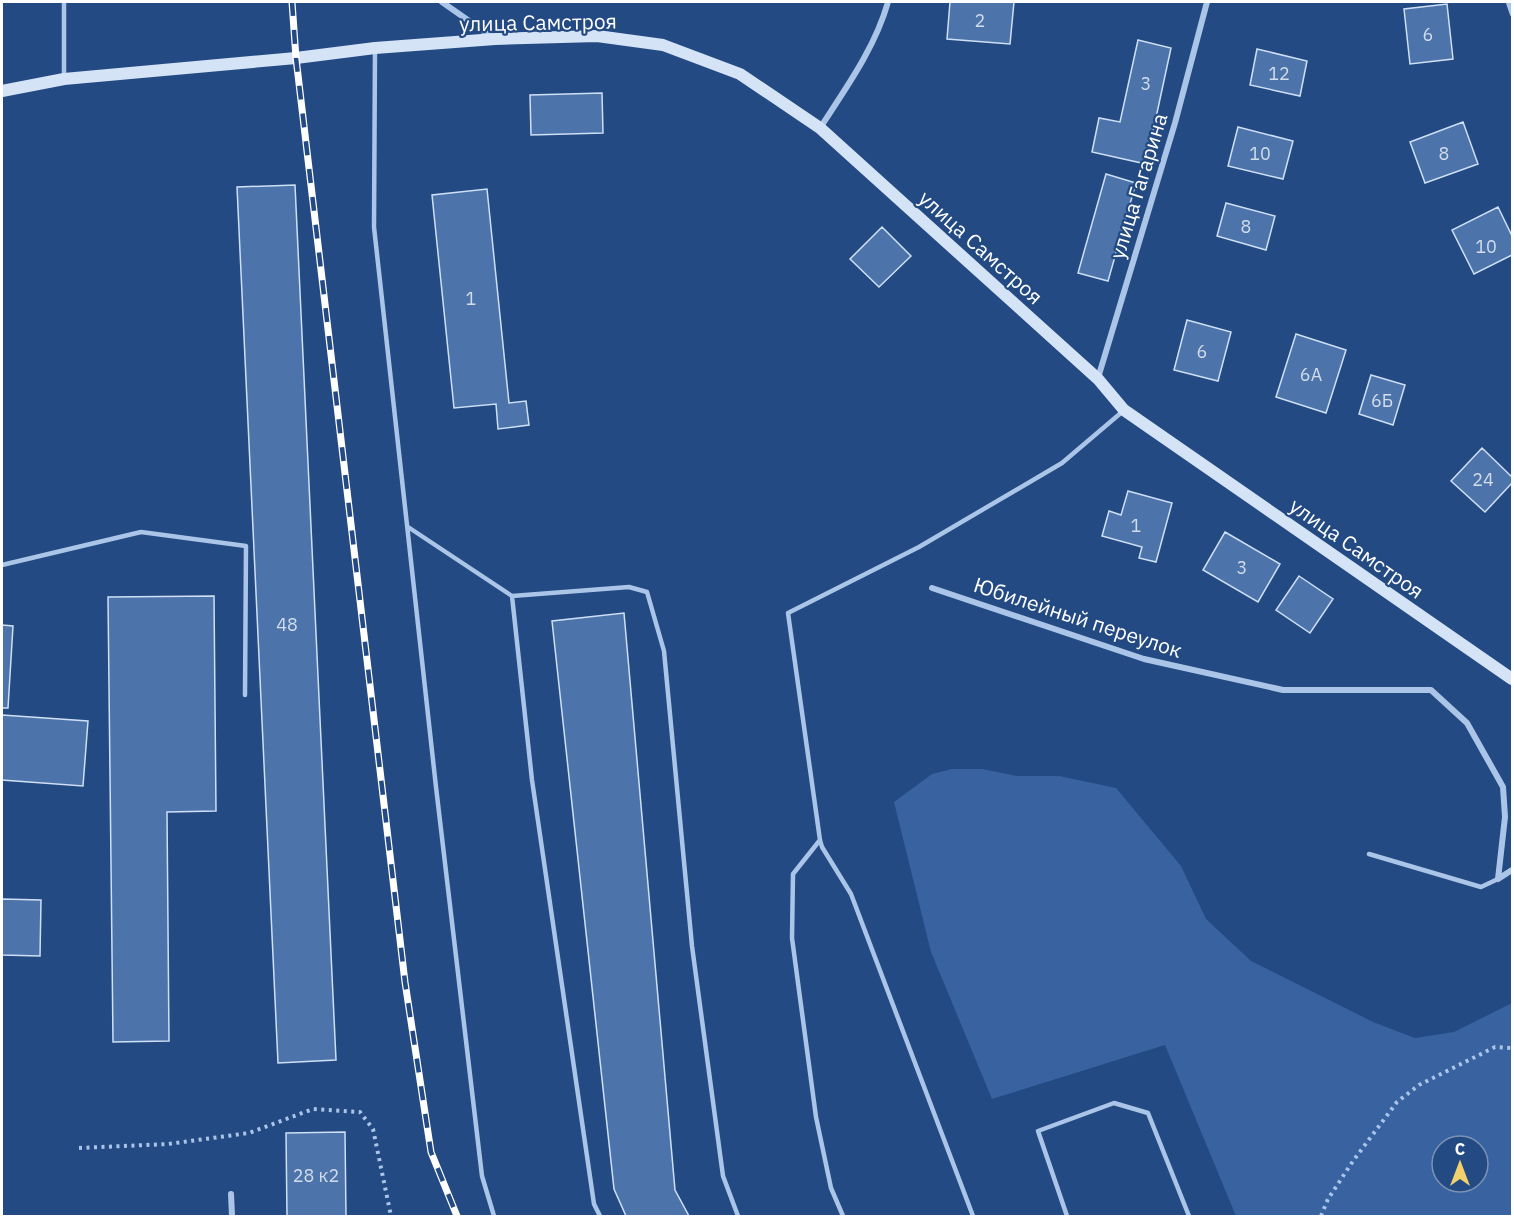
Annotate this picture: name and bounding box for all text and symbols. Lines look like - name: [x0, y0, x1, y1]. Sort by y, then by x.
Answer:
- street label: улица Самстроя: [459, 7, 617, 37]
- house number: 2: [975, 9, 985, 32]
- house number: 6: [1423, 23, 1433, 46]
- house number: 12: [1268, 62, 1290, 85]
- house number: 3: [1141, 72, 1151, 95]
- street label: улица Гагарина: [1103, 110, 1173, 262]
- house number: 10: [1249, 142, 1271, 165]
- house number: 8: [1439, 142, 1449, 165]
- street label: улица Самстроя: [913, 184, 1049, 310]
- house number: 8: [1241, 215, 1251, 238]
- house number: 10: [1475, 235, 1497, 258]
- house number: 1: [466, 287, 476, 310]
- house number: 6: [1197, 340, 1207, 363]
- house number: 6А: [1300, 363, 1323, 386]
- house number: 6Б: [1371, 389, 1393, 412]
- house number: 24: [1472, 468, 1494, 491]
- street label: улица Самстроя: [1284, 491, 1430, 605]
- house number: 1: [1131, 514, 1141, 537]
- house number: 3: [1237, 556, 1247, 579]
- street label: Юбилейный переулок: [970, 570, 1186, 664]
- house number: 48: [276, 613, 298, 636]
- north arrow: [1430, 1134, 1490, 1194]
- text: С: [1455, 1139, 1465, 1159]
- house number: 28 к2: [293, 1164, 339, 1187]

